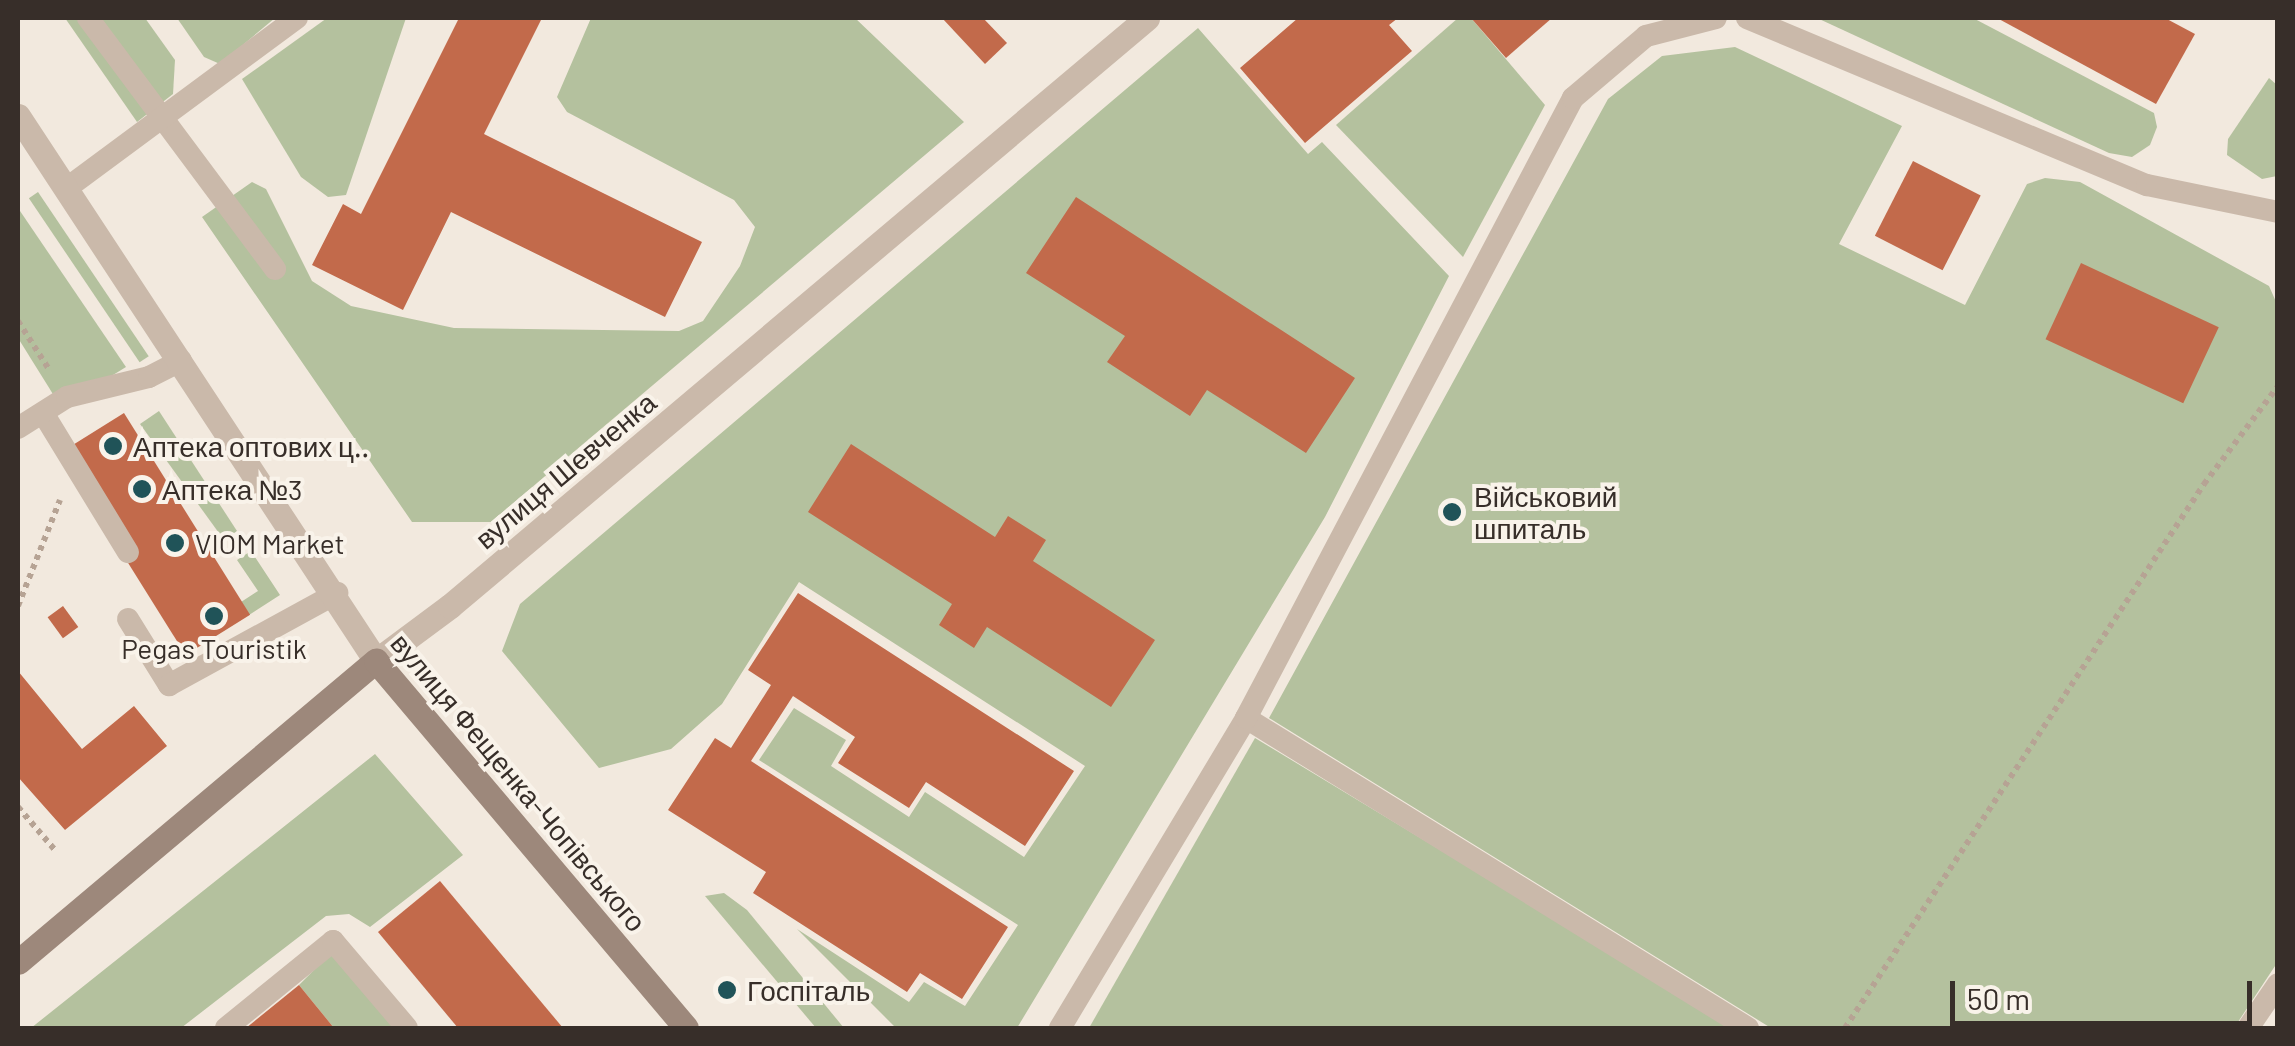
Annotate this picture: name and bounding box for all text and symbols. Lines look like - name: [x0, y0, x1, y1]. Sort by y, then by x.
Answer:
- street label: вулиця Шевченка: [468, 385, 662, 555]
- place label: Аптека оптових ц‥: [133, 429, 369, 463]
- marker: Аптека оптових ц‥: [102, 435, 124, 457]
- place label: Аптека №3: [162, 472, 302, 506]
- marker: Аптека №3: [131, 478, 153, 500]
- place label: Військовий шпиталь: [1474, 479, 1617, 545]
- marker: Військовий шпиталь: [1439, 499, 1465, 525]
- place label: VIOM Market: [195, 526, 345, 560]
- marker: VIOM Market: [164, 532, 186, 554]
- marker: Pegas Touristik: [203, 605, 225, 627]
- street label: вулиця Фещенка-Чопівського: [384, 626, 654, 938]
- place label: Pegas Touristik: [121, 631, 307, 665]
- scale bar: [1955, 961, 2258, 1023]
- place label: Госпіталь: [747, 973, 870, 1007]
- marker: Госпіталь: [716, 979, 738, 1001]
- text: 50 m: [1967, 980, 2030, 1016]

